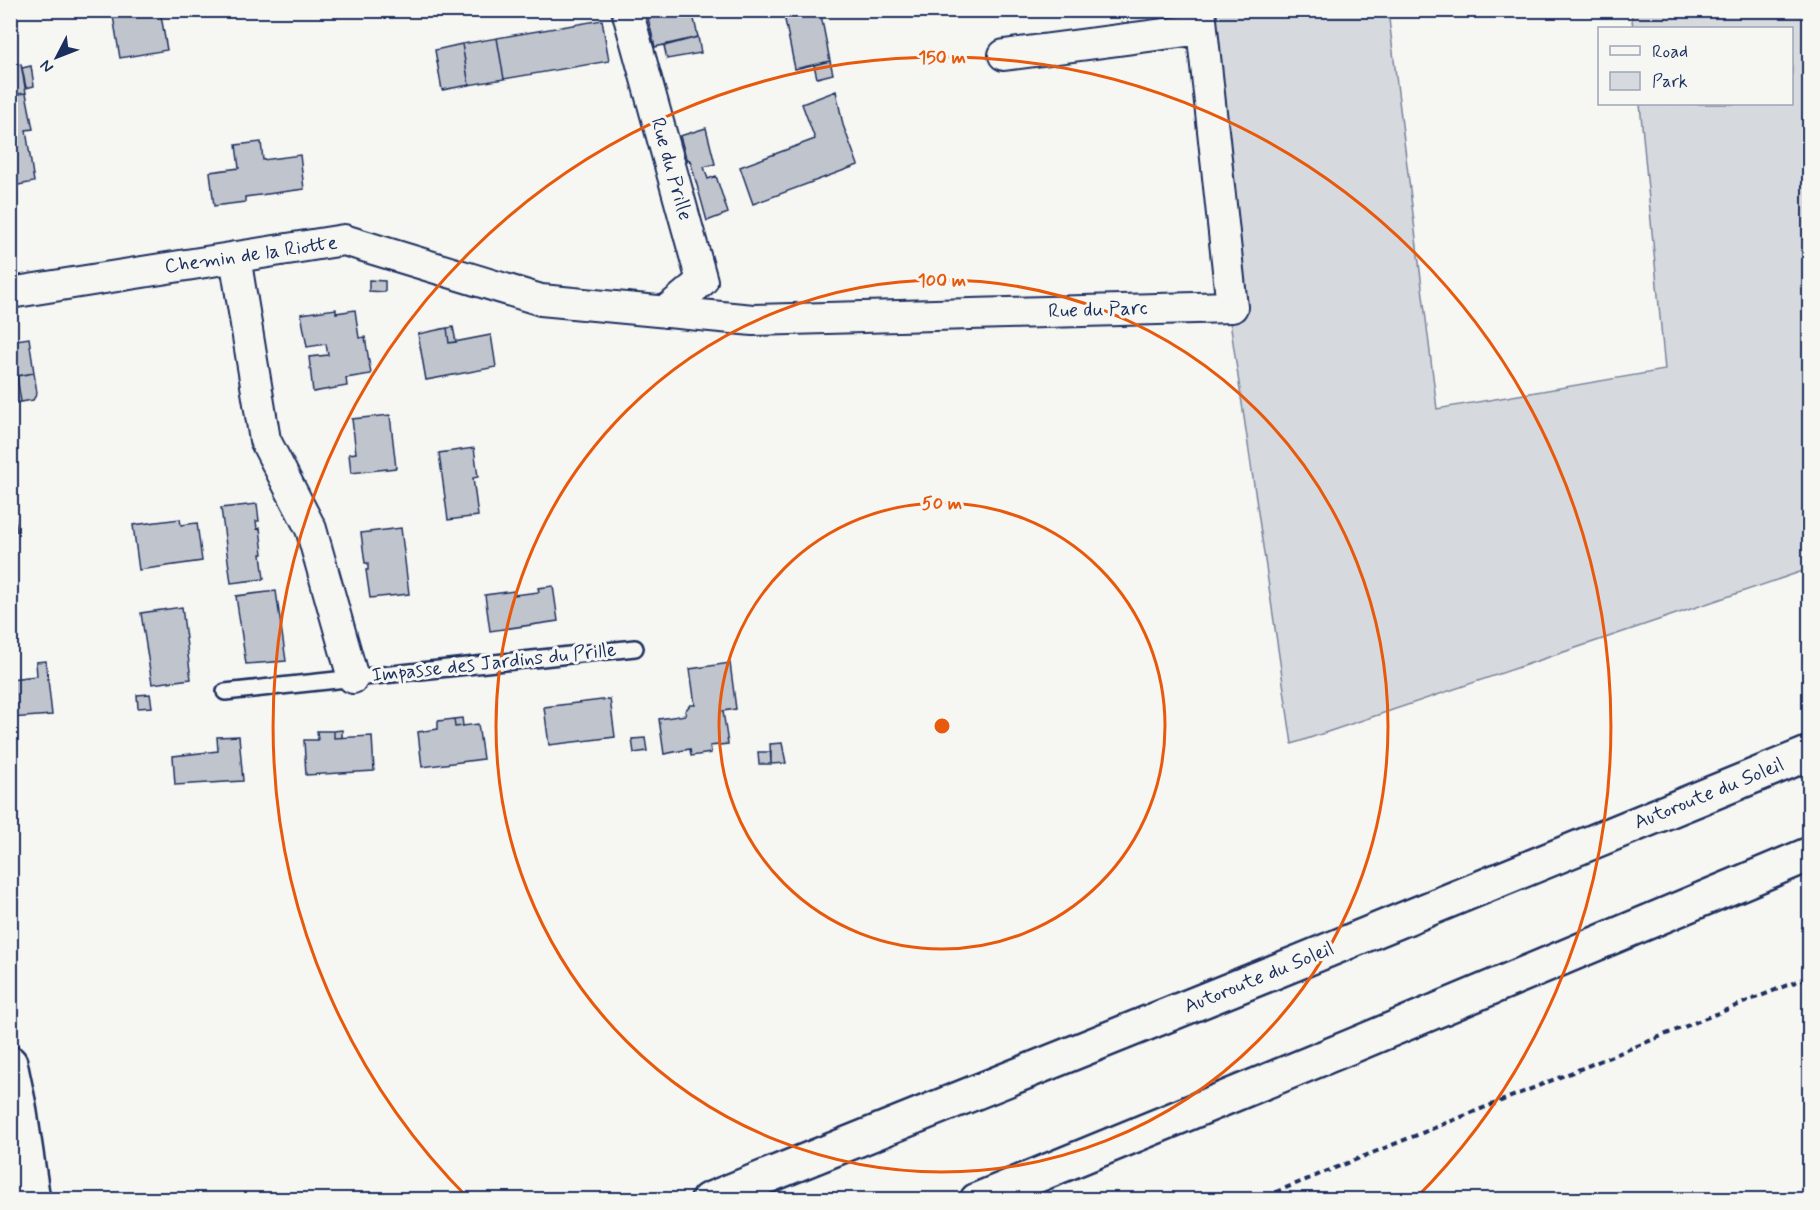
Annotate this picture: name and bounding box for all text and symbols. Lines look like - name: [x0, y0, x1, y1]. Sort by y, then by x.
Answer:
- north arrow: [27, 27, 87, 87]
- legend: [1598, 27, 1793, 105]
- text: Road: [1652, 40, 1688, 64]
- text: 150 m: [918, 46, 966, 70]
- text: N: [36, 55, 58, 77]
- text: Park: [1652, 70, 1688, 94]
- street label: Rue du Prille: [643, 114, 699, 224]
- street label: Chemin de la Riotte: [163, 229, 339, 280]
- text: 100 m: [918, 269, 966, 293]
- street label: Rue du Parc: [1048, 295, 1148, 325]
- text: 50 m: [922, 492, 962, 516]
- street label: Impasse des Jardins du Prille: [370, 637, 618, 689]
- centre of rings: [932, 716, 952, 736]
- street label: Autoroute du Soleil: [1630, 752, 1788, 836]
- street label: Autoroute du Soleil: [1180, 936, 1338, 1020]

